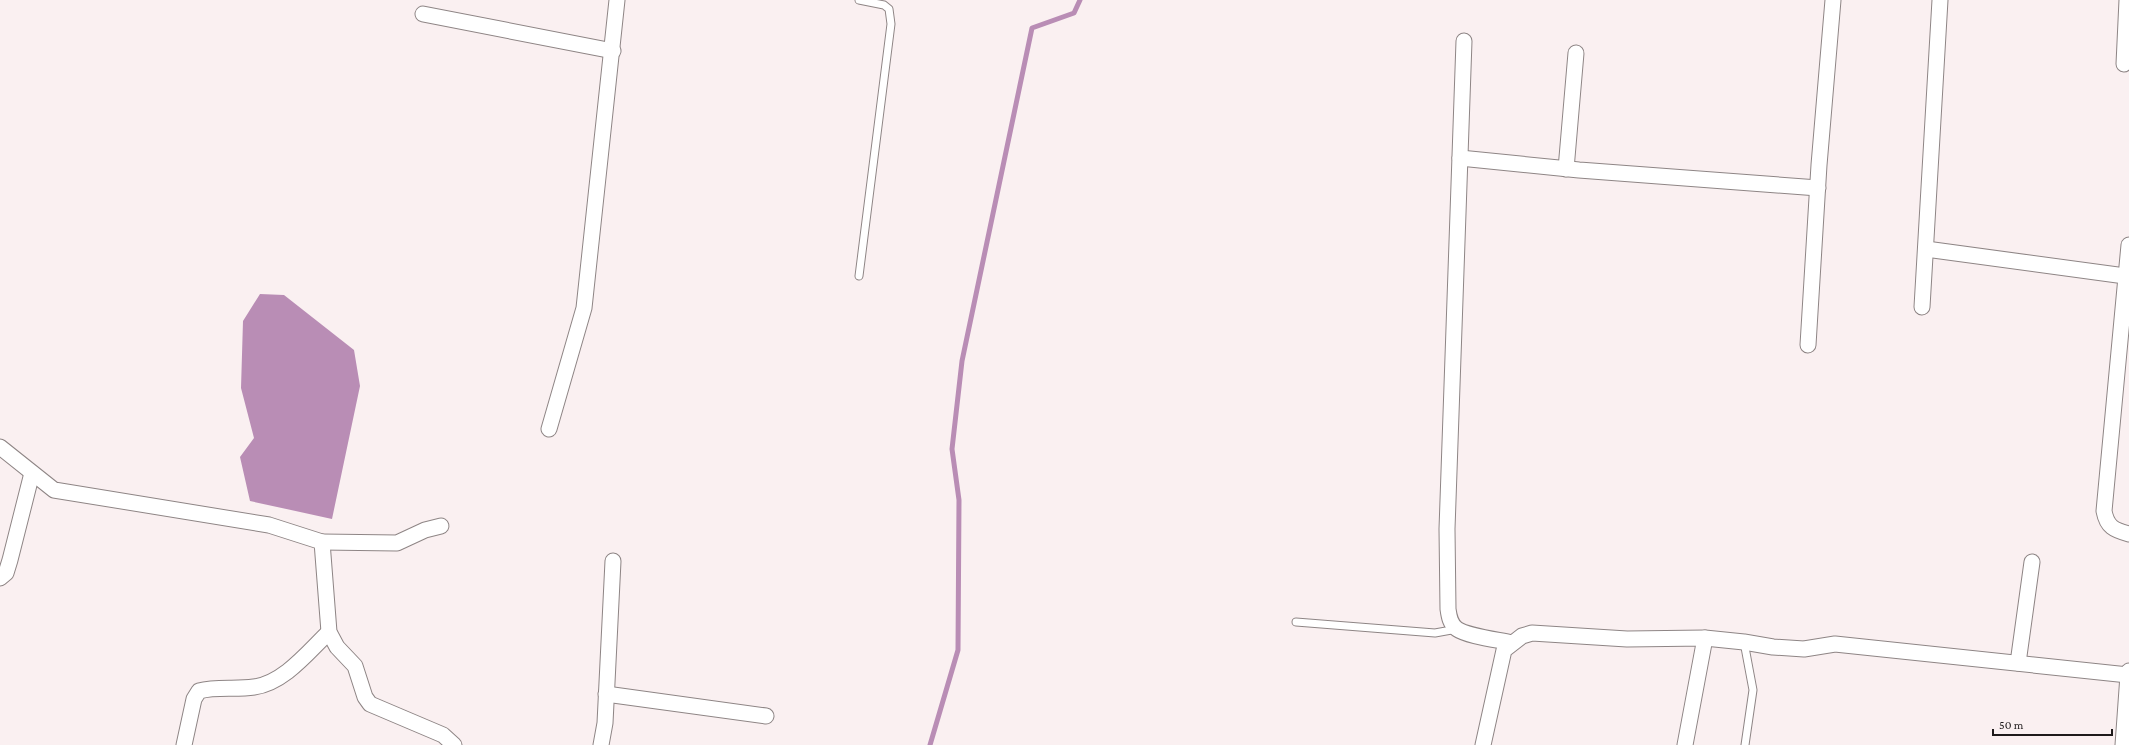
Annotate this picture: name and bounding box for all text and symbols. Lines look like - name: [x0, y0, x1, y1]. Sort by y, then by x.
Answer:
- scale bar: [1993, 711, 2112, 737]
- text: 50 m: [1999, 718, 2024, 732]

